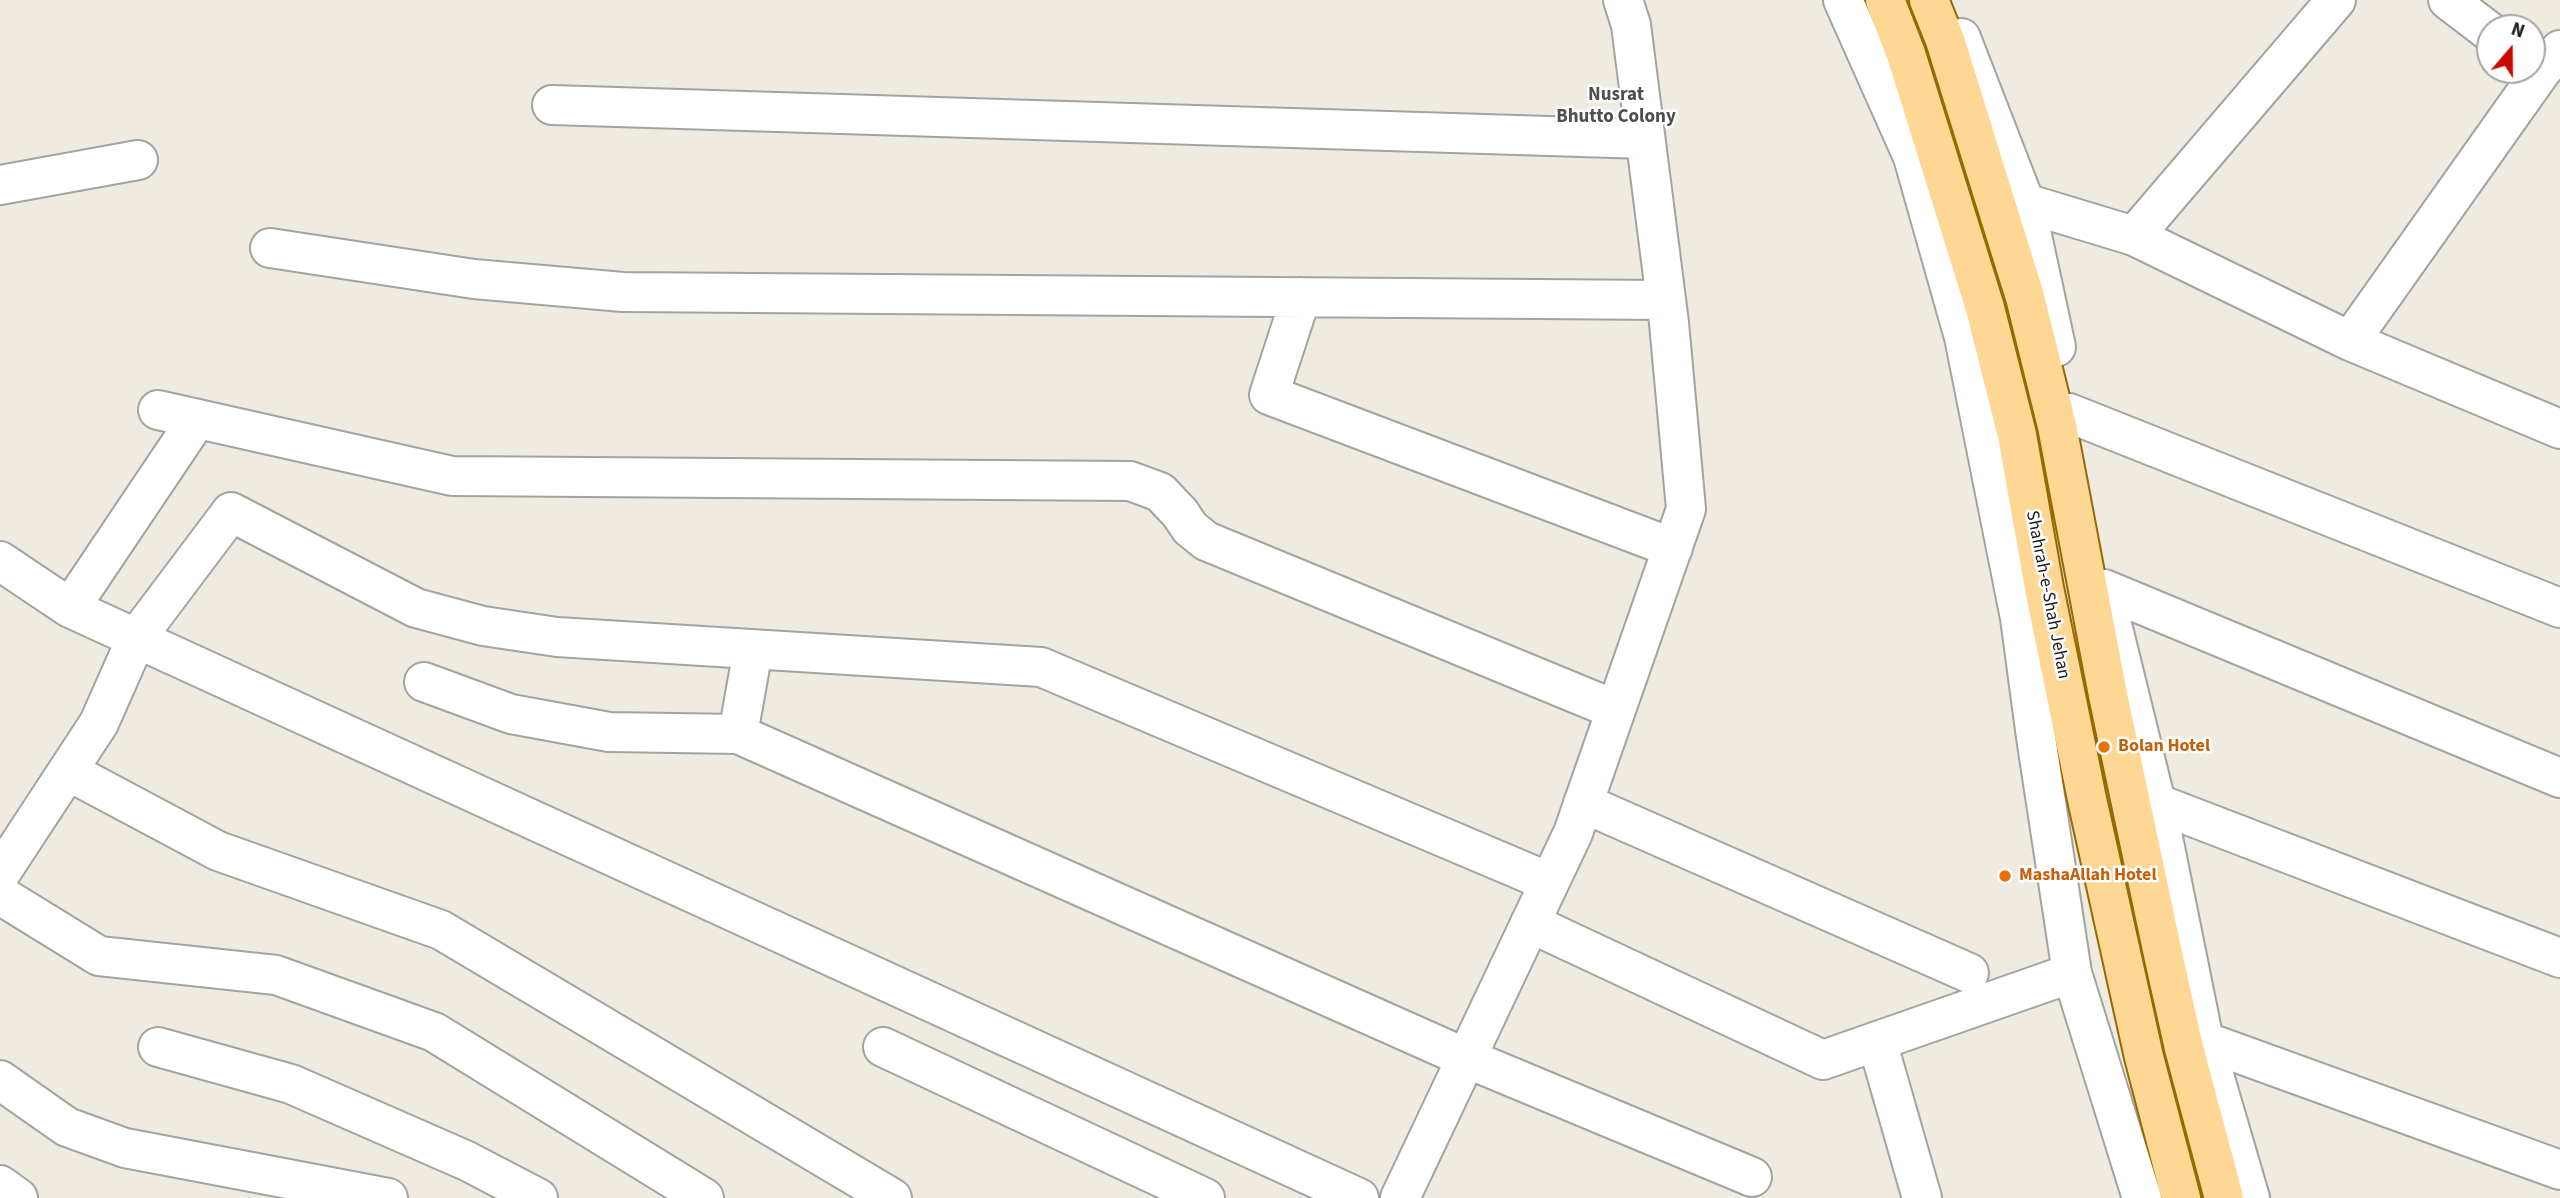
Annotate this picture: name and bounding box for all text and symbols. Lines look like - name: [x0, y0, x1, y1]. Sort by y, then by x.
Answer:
- north arrow: [2476, 14, 2546, 84]
- text: N: [2507, 16, 2528, 46]
- district label: Nusrat Bhutto Colony: [1556, 85, 1676, 129]
- street label: Shahrah-e-Shah Jehan: [2020, 509, 2074, 681]
- place label: Bolan Hotel: [2118, 736, 2210, 758]
- marker: Bolan Hotel: [2096, 739, 2112, 755]
- place label: MashaAllah Hotel: [2019, 865, 2157, 887]
- marker: MashaAllah Hotel: [1997, 868, 2013, 884]

